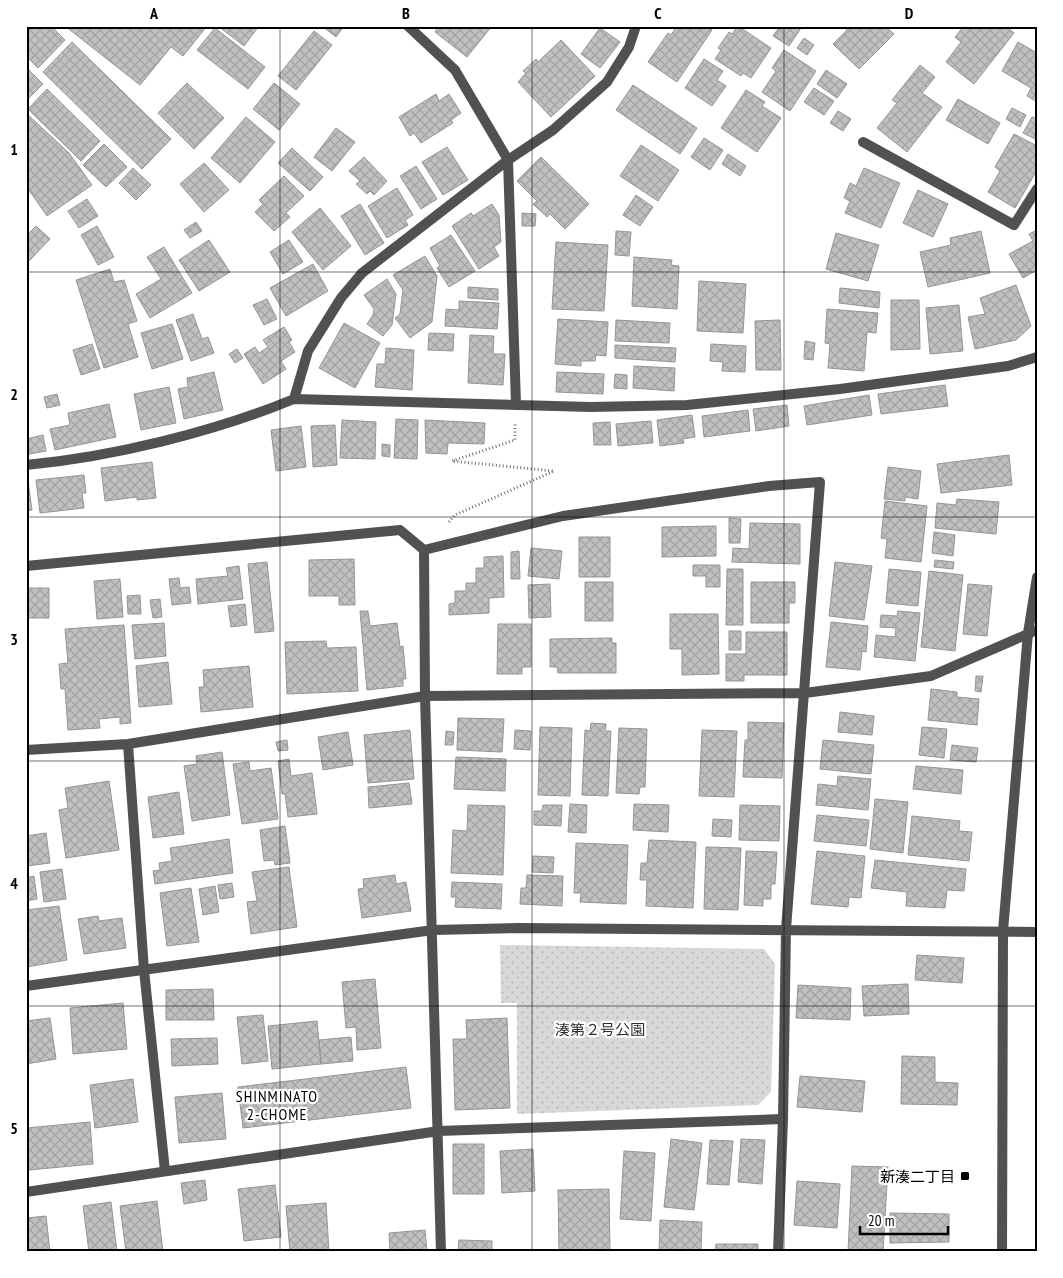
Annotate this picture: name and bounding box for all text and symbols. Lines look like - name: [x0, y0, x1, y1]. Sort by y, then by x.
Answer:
- text: A: [149, 3, 159, 23]
- text: B: [402, 3, 410, 23]
- text: C: [654, 3, 662, 23]
- text: D: [905, 3, 914, 23]
- text: 1: [10, 139, 18, 159]
- text: 2: [10, 384, 18, 404]
- text: 3: [10, 629, 18, 649]
- text: 4: [10, 873, 18, 893]
- park label: 湊第２号公園: [555, 1020, 645, 1039]
- district label: SHINMINATO 2-CHOME: [236, 1086, 318, 1124]
- text: 5: [10, 1118, 18, 1138]
- place label: 新湊二丁目: [880, 1167, 955, 1186]
- marker: 新湊二丁目: [959, 1170, 971, 1182]
- scale bar: [860, 1203, 948, 1235]
- text: 20 m: [868, 1211, 894, 1230]

